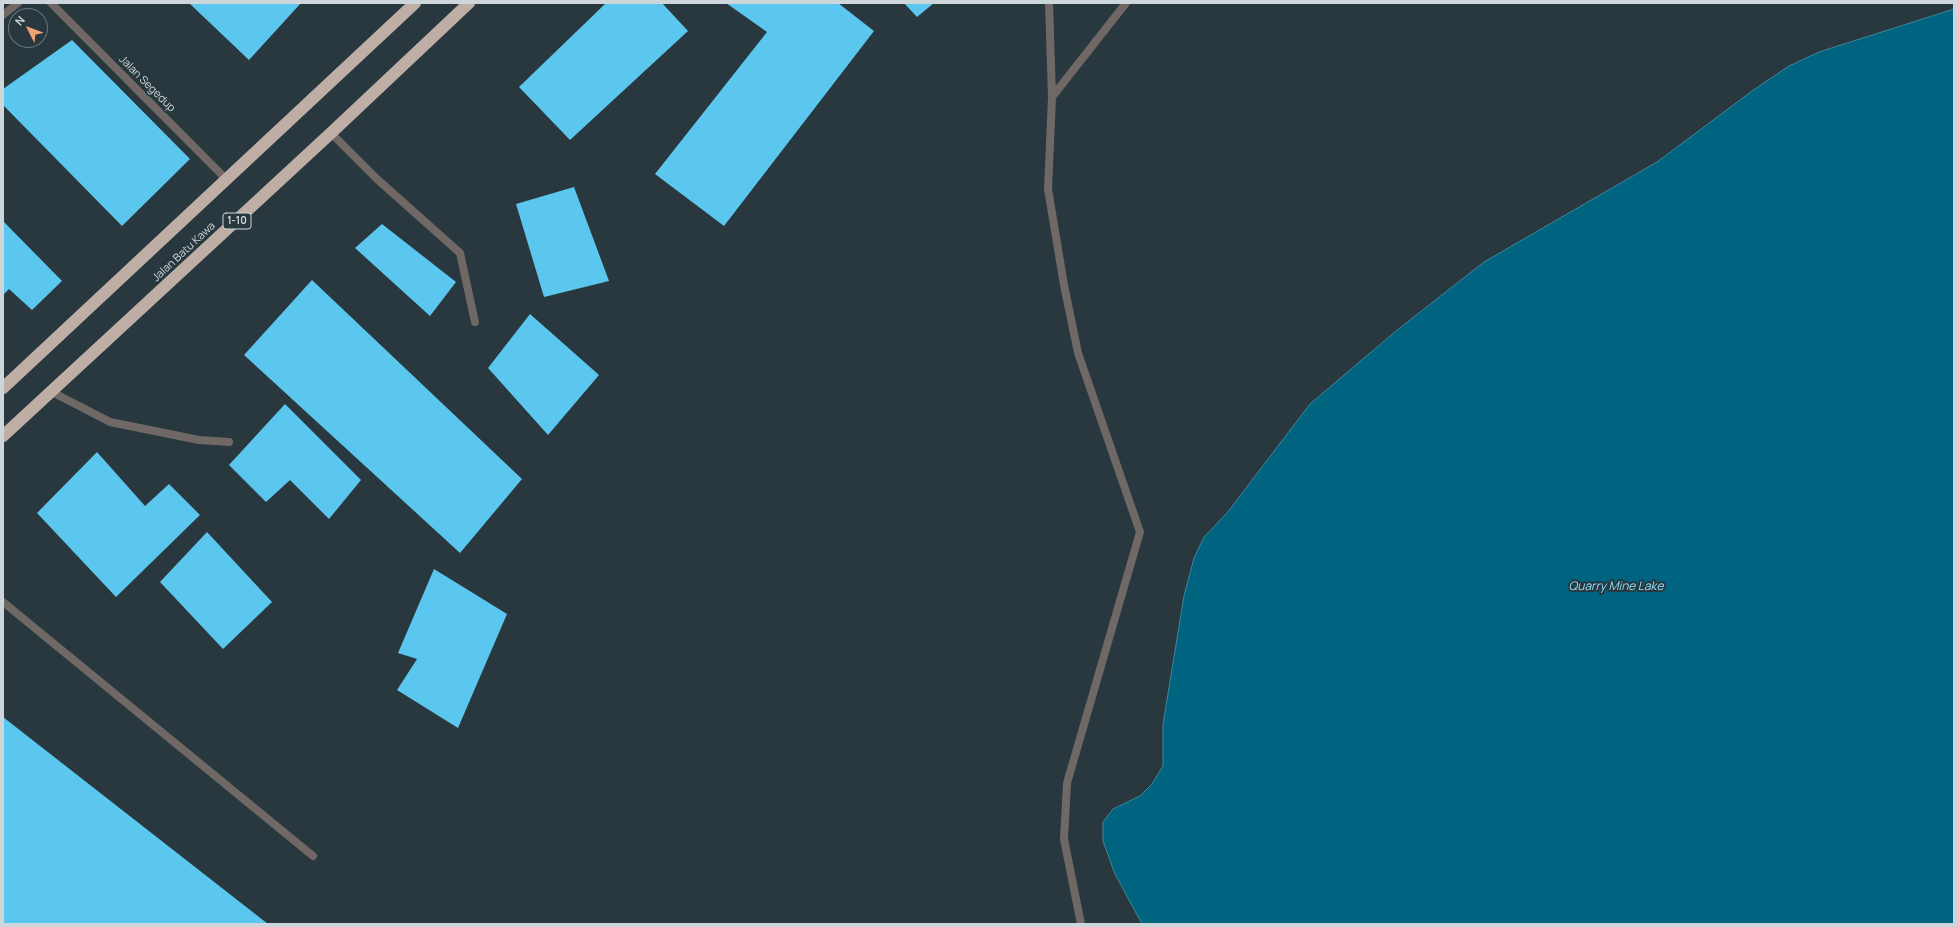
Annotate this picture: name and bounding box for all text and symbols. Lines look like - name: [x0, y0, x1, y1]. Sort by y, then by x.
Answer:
- north arrow: [8, 8, 48, 48]
- text: N: [11, 12, 28, 28]
- street label: Jalan Segedup: [116, 53, 178, 115]
- road number: 1-10: [223, 213, 251, 229]
- street label: Jalan Batu Kawa: [150, 219, 218, 285]
- water label: Quarry Mine Lake: [1569, 580, 1663, 594]

